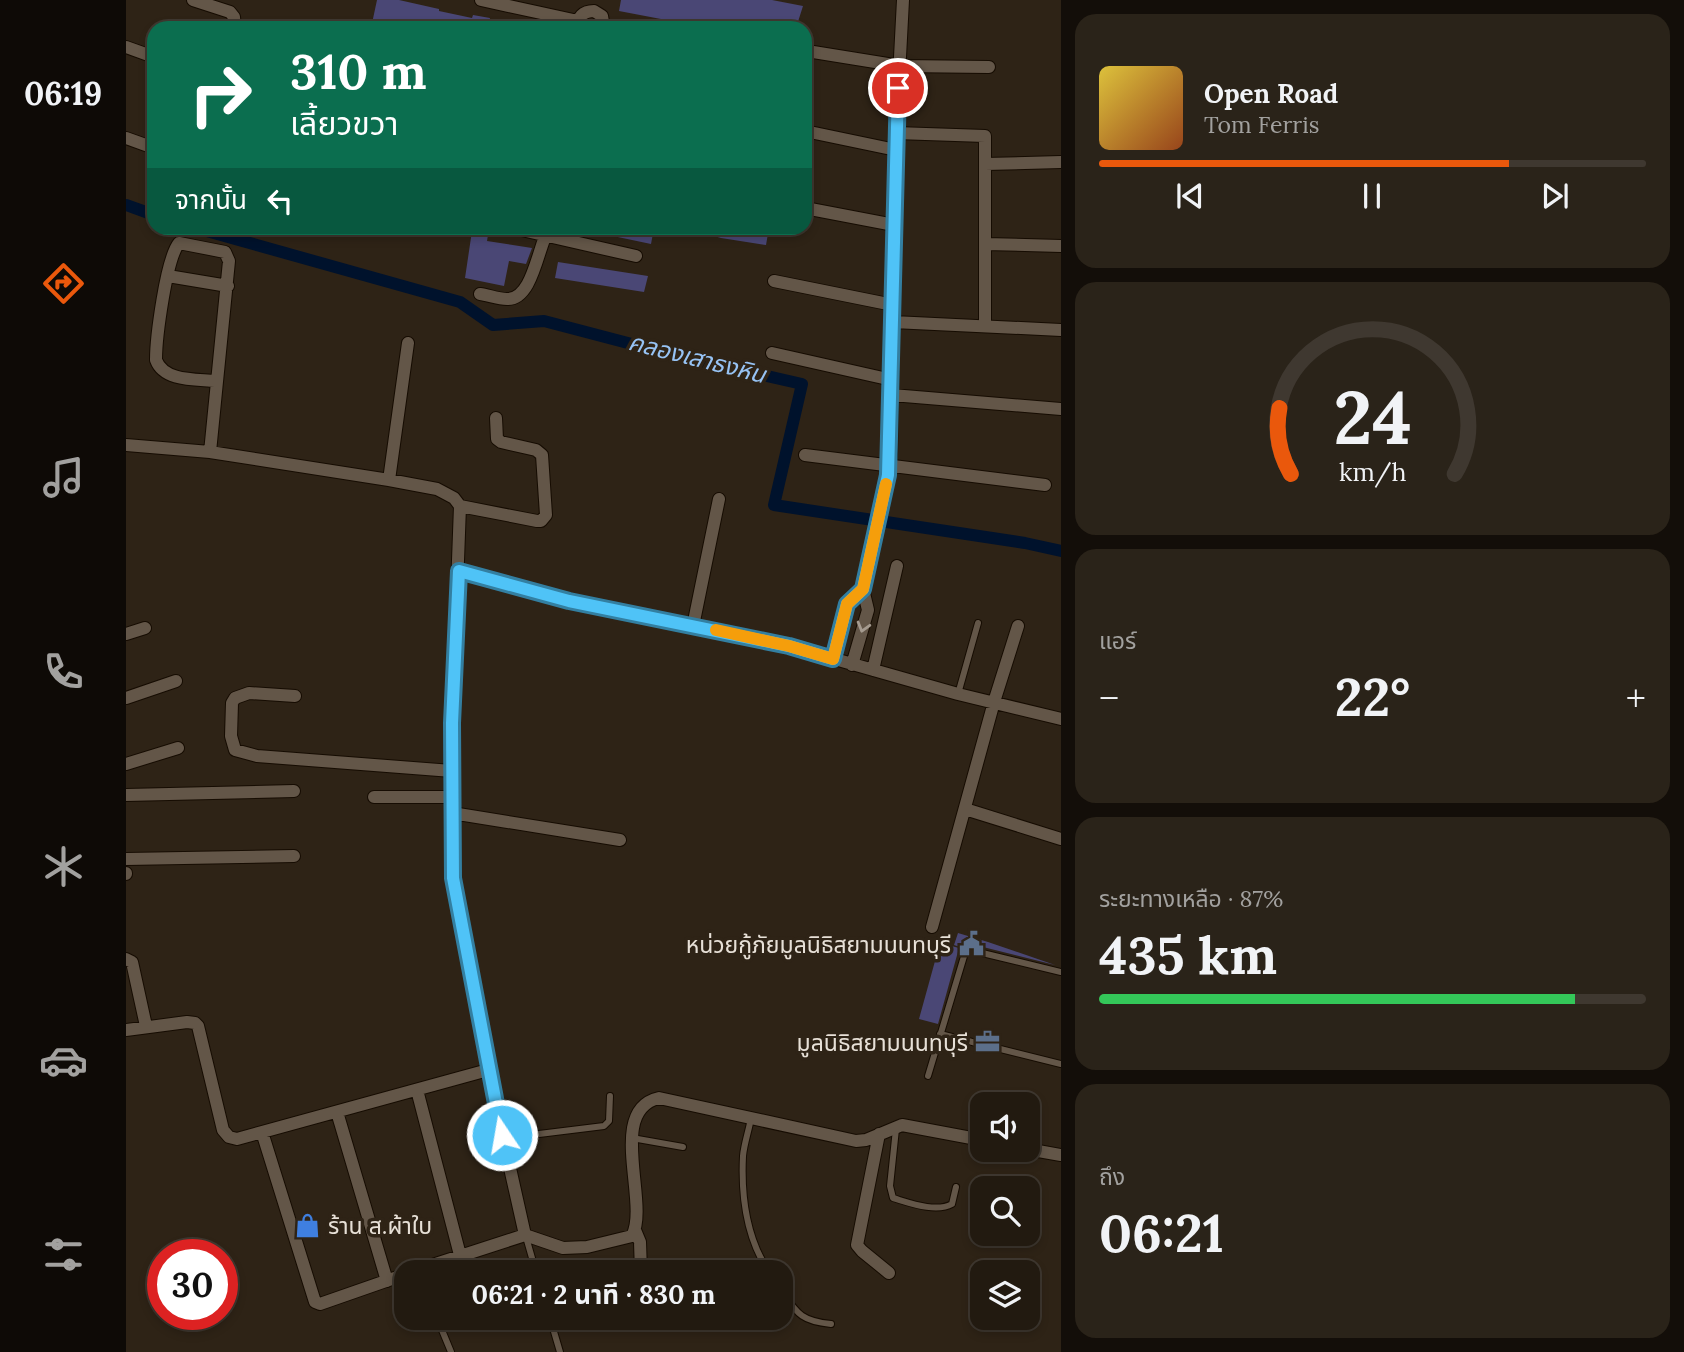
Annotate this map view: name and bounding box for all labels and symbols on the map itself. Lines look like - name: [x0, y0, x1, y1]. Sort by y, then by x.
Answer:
- pin: [868, 58, 928, 118]
- water label: คลองเสาธงหิน: [625, 326, 770, 390]
- one-way arrow: [856, 621, 871, 633]
- place label: หน่วยกู้ภัยมูลนิธิสยามนนทบุรี: [686, 930, 951, 960]
- public building icon: หน่วยกู้ภัยมูลนิธิสยามนนทบุรี: [957, 930, 985, 958]
- place label: มูลนิธิสยามนนทบุรี: [797, 1028, 968, 1058]
- office icon: มูลนิธิสยามนนทบุรี: [974, 1028, 1002, 1056]
- position arrow: [465, 1098, 539, 1172]
- shop icon: ร้าน ส.ผ้าใบ: [294, 1211, 322, 1239]
- place label: ร้าน ส.ผ้าใบ: [328, 1211, 432, 1240]
- speed limit sign: 30: [147, 1239, 238, 1330]

